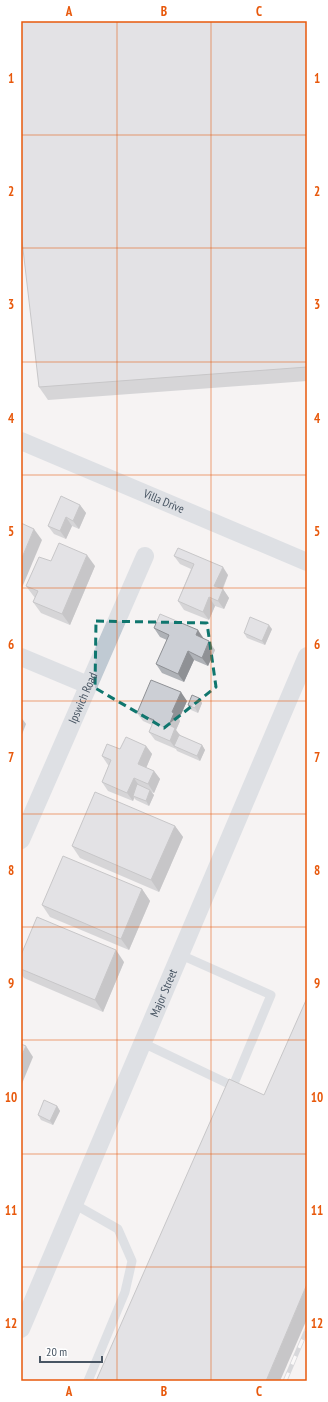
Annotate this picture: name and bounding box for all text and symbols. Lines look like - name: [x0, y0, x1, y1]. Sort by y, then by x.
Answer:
- text: A: [65, 3, 73, 20]
- text: B: [161, 3, 167, 20]
- text: C: [256, 3, 262, 20]
- text: 1: [8, 70, 14, 87]
- text: 1: [314, 70, 320, 87]
- text: 2: [8, 183, 14, 200]
- text: 2: [314, 183, 320, 200]
- text: 3: [8, 296, 14, 313]
- text: 3: [314, 296, 320, 313]
- text: 4: [8, 410, 15, 427]
- text: 4: [314, 410, 321, 427]
- street label: Villa Drive: [140, 485, 187, 516]
- text: 5: [8, 523, 14, 540]
- text: 5: [314, 523, 320, 540]
- text: 6: [8, 636, 14, 653]
- text: 6: [314, 636, 320, 653]
- street label: Ipswich Road: [65, 670, 100, 726]
- text: 7: [8, 749, 14, 766]
- text: 7: [314, 749, 320, 766]
- text: 8: [8, 862, 14, 879]
- text: 8: [314, 862, 320, 879]
- street label: Major Street: [146, 966, 180, 1019]
- text: 9: [8, 975, 14, 992]
- text: 9: [314, 975, 320, 992]
- text: 10: [5, 1089, 17, 1106]
- text: 10: [311, 1089, 323, 1106]
- text: 11: [5, 1202, 17, 1219]
- text: 11: [311, 1202, 323, 1219]
- text: 12: [5, 1315, 17, 1332]
- text: 12: [311, 1315, 323, 1332]
- scale bar: [40, 1338, 102, 1364]
- text: 20 m: [46, 1344, 67, 1359]
- text: A: [65, 1383, 73, 1400]
- text: B: [161, 1383, 167, 1400]
- text: C: [256, 1383, 262, 1400]

